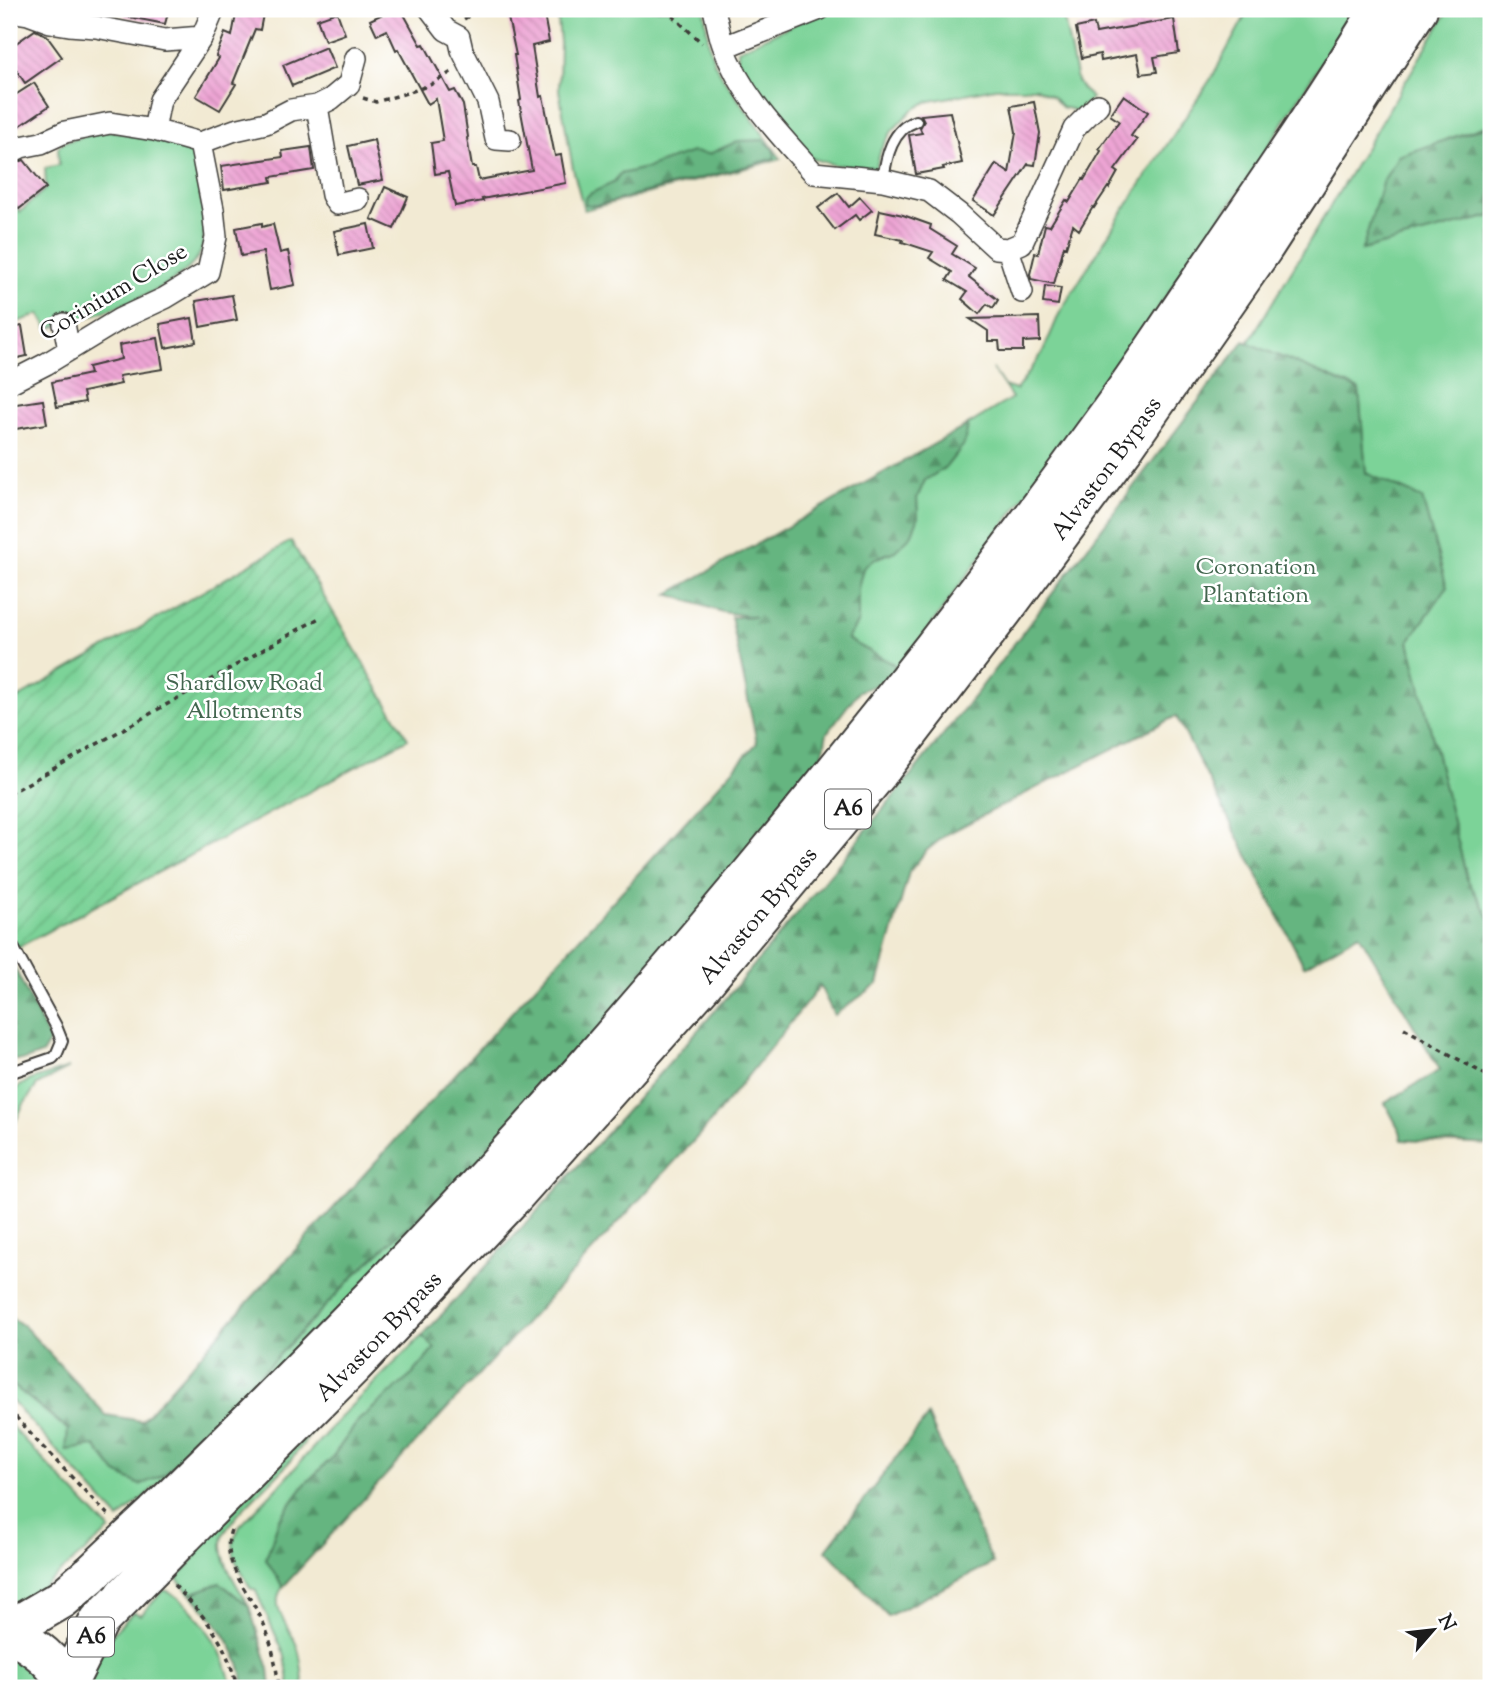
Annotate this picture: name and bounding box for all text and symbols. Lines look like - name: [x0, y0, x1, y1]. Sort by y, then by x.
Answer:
- street label: Corinium Close: [34, 235, 194, 351]
- street label: Alvaston Bypass: [1044, 390, 1171, 548]
- park label: Coronation Plantation: [1195, 551, 1317, 613]
- park label: Shardlow Road Allotments: [165, 667, 323, 729]
- road number: A6: [825, 790, 871, 828]
- street label: Alvaston Bypass: [692, 840, 826, 993]
- street label: Alvaston Bypass: [308, 1264, 451, 1411]
- north arrow: [1398, 1596, 1468, 1666]
- text: N: [1430, 1610, 1461, 1636]
- road number: A6: [68, 1618, 114, 1656]

